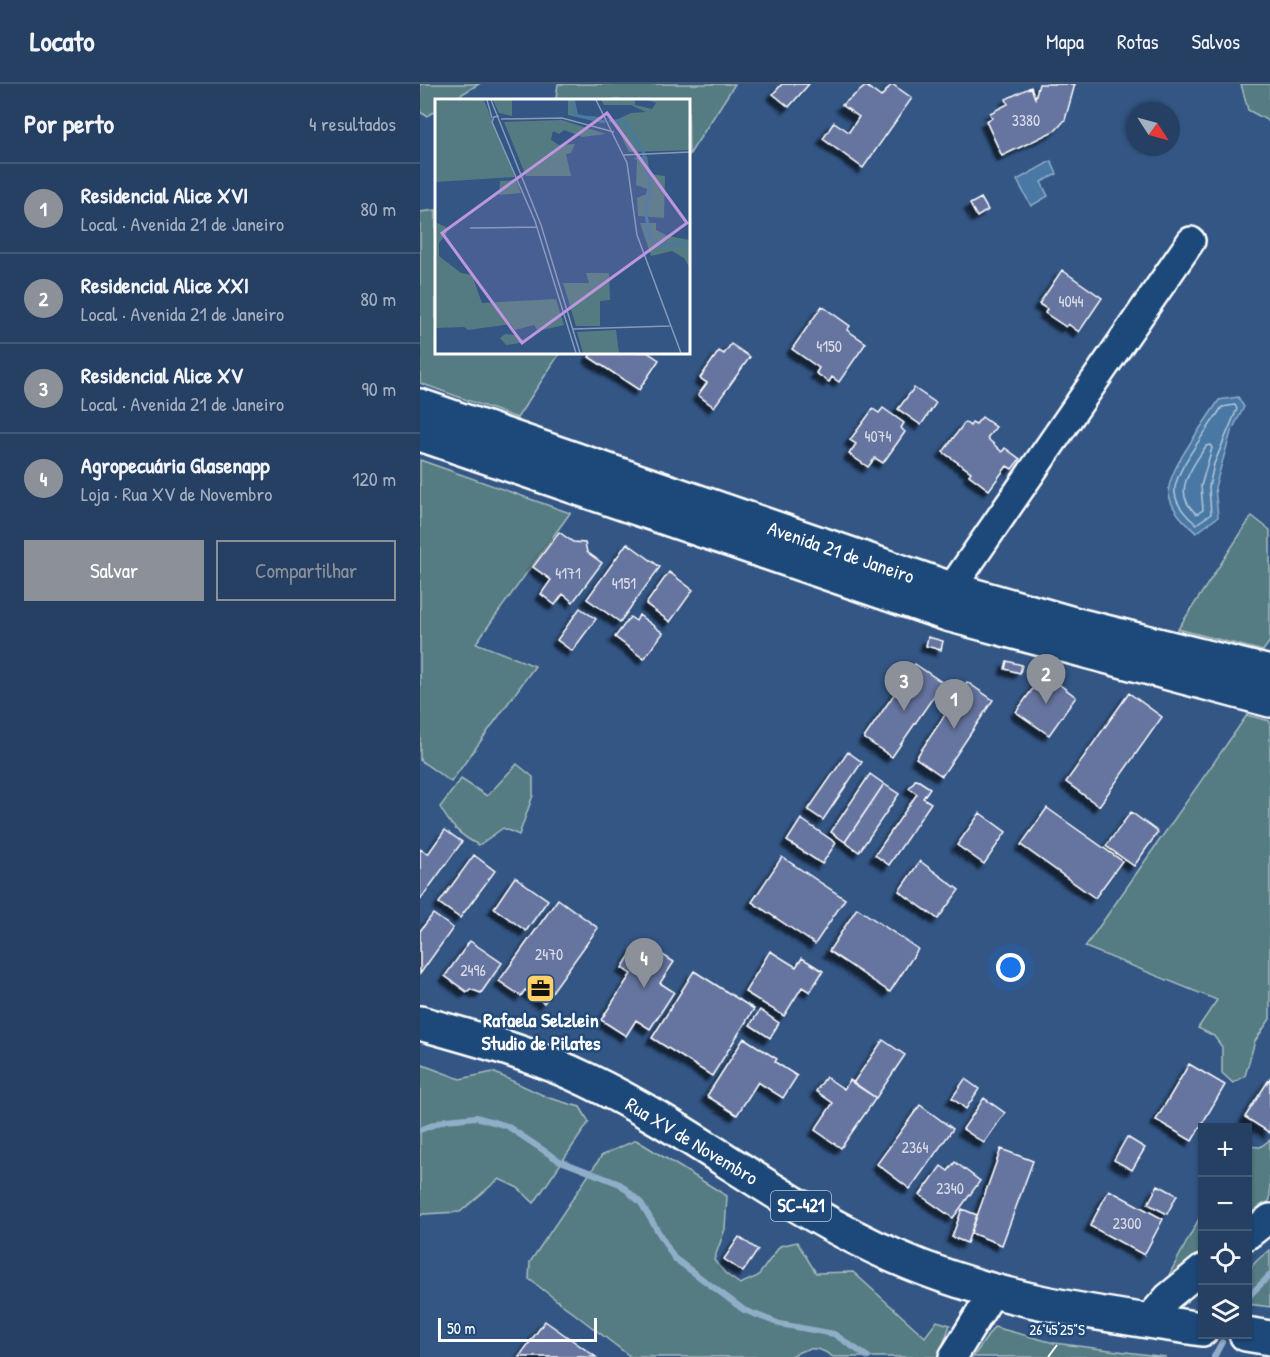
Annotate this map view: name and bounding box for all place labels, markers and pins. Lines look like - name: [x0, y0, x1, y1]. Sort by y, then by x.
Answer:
- pin: 2: [1026, 654, 1066, 704]
- pin: 3: [884, 662, 924, 711]
- pin: 1: [934, 680, 974, 729]
- pin: 4: [624, 938, 664, 988]
- office icon: Rafaela Selzlein Studio de Pilates: [525, 973, 557, 1005]
- place label: Rafaela Selzlein Studio de Pilates: [481, 1006, 601, 1056]

